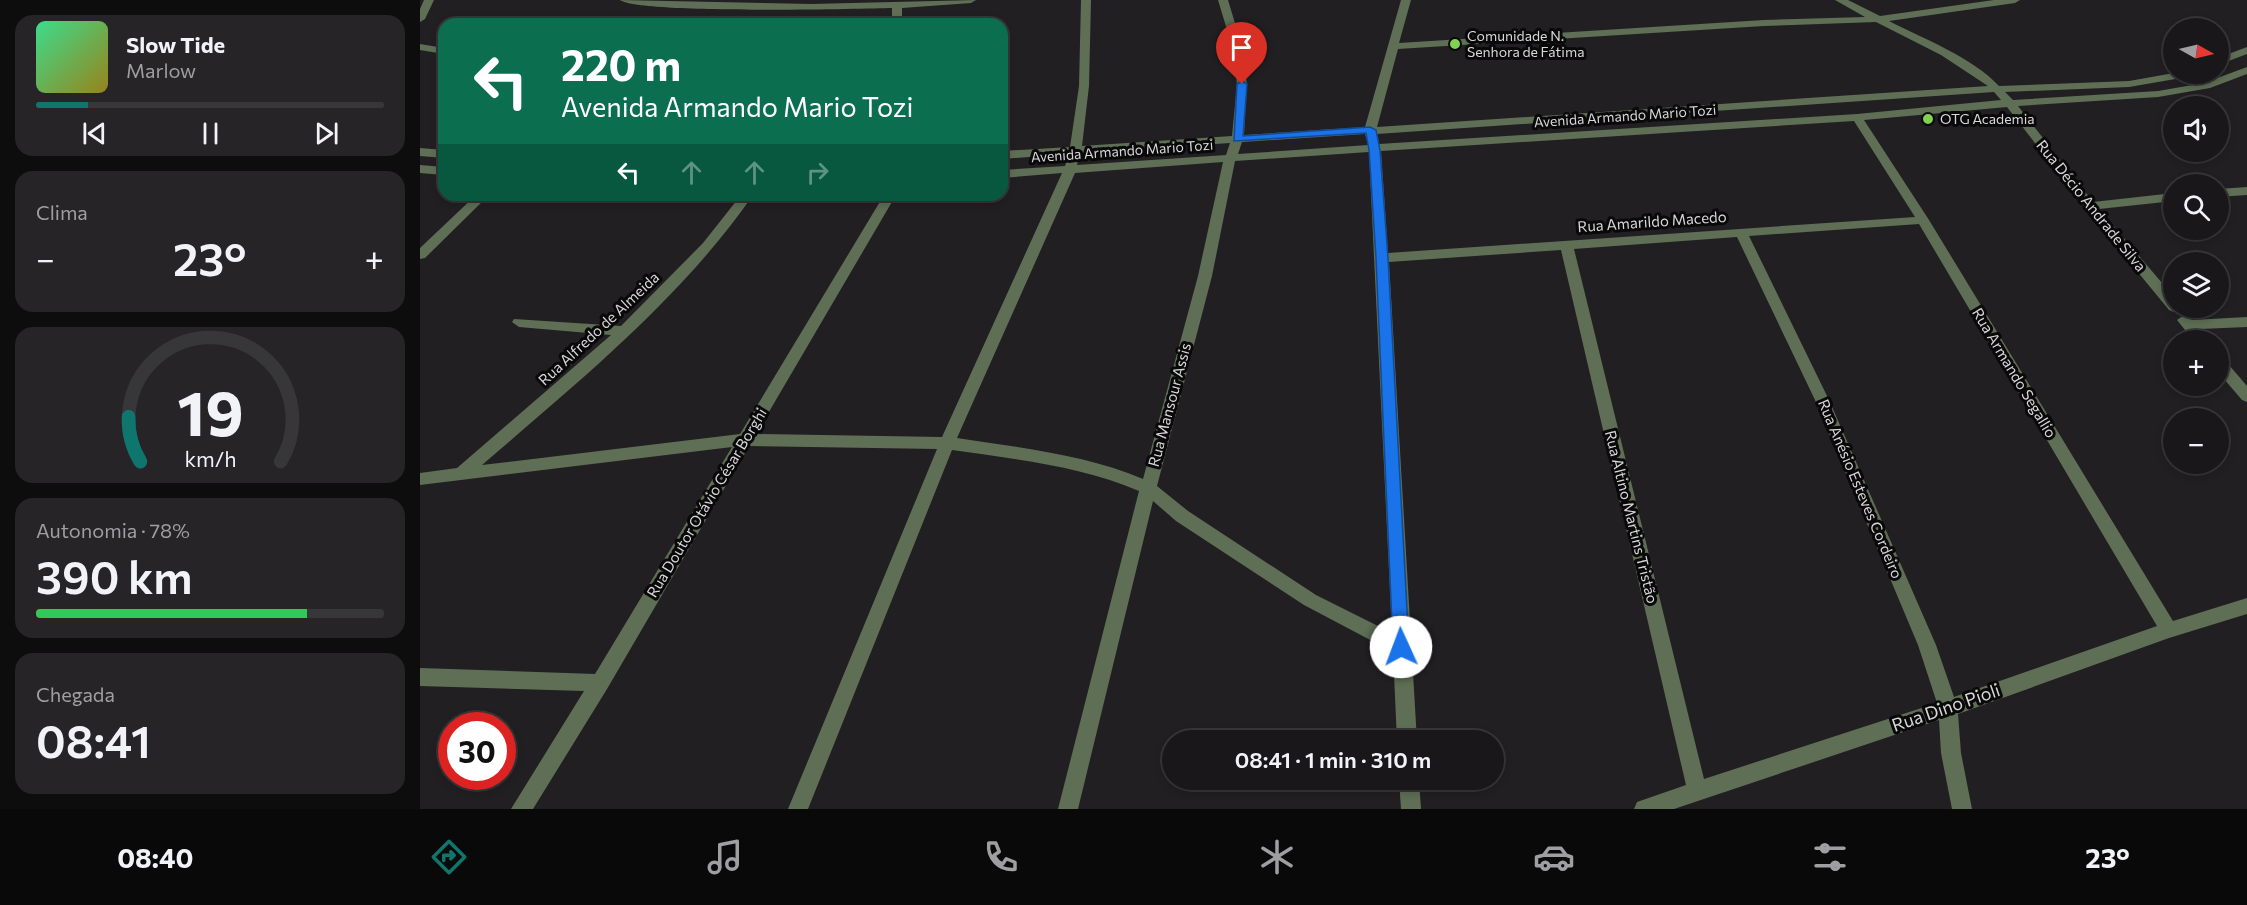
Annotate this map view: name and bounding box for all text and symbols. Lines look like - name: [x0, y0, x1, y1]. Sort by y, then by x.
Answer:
- north arrow: [2163, 18, 2229, 84]
- map controls: [2163, 18, 2229, 474]
- pin: [1216, 22, 1267, 84]
- place label: Comunidade N. Senhora de Fátima: [1467, 27, 1585, 60]
- text: Slow Tide: [126, 31, 225, 58]
- icon: arrive: [1225, 31, 1258, 64]
- marker: Comunidade N. Senhora de Fátima: [1448, 37, 1462, 51]
- text: 220 m: [561, 38, 681, 90]
- icon: left: [462, 42, 540, 120]
- text: Marlow: [126, 58, 196, 82]
- text: Avenida Armando Mario Tozi: [561, 90, 913, 123]
- button: sound: [2163, 96, 2229, 162]
- street label: Avenida Armando Mario Tozi: [1533, 101, 1717, 130]
- place label: OTG Academia: [1940, 110, 2035, 127]
- marker: OTG Academia: [1921, 112, 1935, 126]
- icon: previous: [78, 117, 111, 150]
- icon: pause: [194, 117, 227, 150]
- icon: next: [310, 117, 343, 150]
- street label: Avenida Armando Mario Tozi: [1030, 136, 1214, 165]
- street label: Rua Décio Andrade Silva: [2033, 136, 2150, 275]
- icon: left: [612, 156, 645, 189]
- icon: ahead: [675, 156, 708, 189]
- icon: ahead: [738, 156, 771, 189]
- icon: right: [801, 156, 834, 189]
- button: search: [2163, 174, 2229, 240]
- text: Clima: [36, 200, 88, 224]
- street label: Rua Amarildo Macedo: [1577, 207, 1727, 235]
- text: 23°: [173, 230, 246, 285]
- text: −: [36, 237, 55, 278]
- text: +: [365, 237, 384, 278]
- button: layers: [2163, 252, 2229, 318]
- street label: Rua Alfredo de Almeida: [534, 268, 662, 389]
- street label: Rua Armando Segallio: [1969, 304, 2061, 441]
- button: +: [2163, 330, 2229, 396]
- street label: Rua Mansour Assis: [1144, 341, 1194, 469]
- text: 19: [177, 373, 243, 449]
- street label: Rua Anésio Esteves Cordeiro: [1815, 396, 1907, 581]
- street label: Rua Doutor Otávio César Borghi: [642, 405, 770, 600]
- button: −: [2163, 408, 2229, 474]
- street label: Rua Altino Martins Tristão: [1602, 428, 1662, 605]
- text: km/h: [184, 445, 236, 471]
- text: Autonomia · 78%: [36, 518, 190, 542]
- text: 390 km: [36, 548, 193, 603]
- position arrow: [1369, 615, 1433, 679]
- street label: Rua Dino Pioli: [1889, 678, 2003, 736]
- text: Chegada: [36, 682, 115, 706]
- text: 08:41: [36, 712, 151, 767]
- speed limit sign: 30: [438, 712, 516, 790]
- text: 08:41 · 1 min · 310 m: [1235, 746, 1431, 773]
- icon: directions: [428, 836, 470, 878]
- icon: music: [704, 836, 746, 878]
- icon: phone: [980, 836, 1022, 878]
- icon: climate: [1256, 836, 1298, 878]
- icon: car: [1533, 836, 1575, 878]
- icon: filters: [1809, 836, 1851, 878]
- text: 08:40: [117, 841, 193, 874]
- text: 23°: [2085, 841, 2130, 874]

